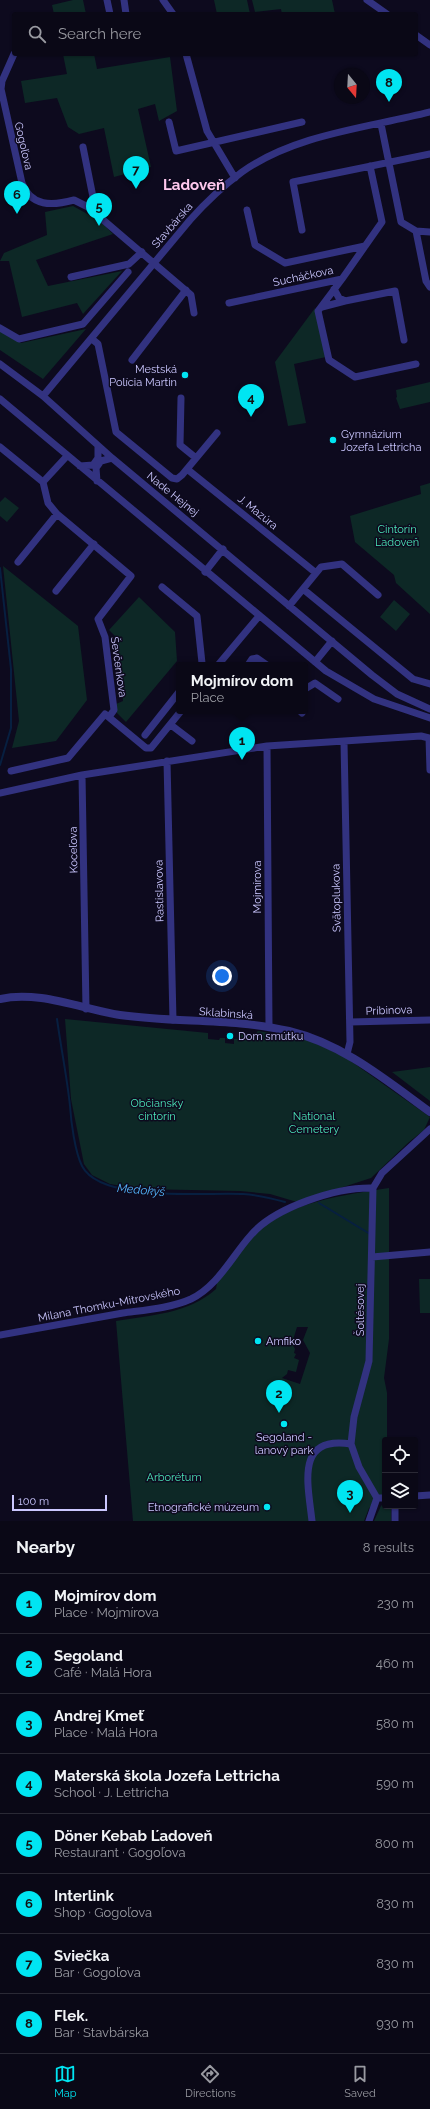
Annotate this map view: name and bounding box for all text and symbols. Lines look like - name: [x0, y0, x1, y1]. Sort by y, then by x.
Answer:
- search box: [12, 12, 418, 56]
- icon: search: [26, 23, 48, 45]
- text: Search here: [58, 25, 141, 43]
- north arrow: [334, 68, 370, 104]
- pin: 8: [376, 69, 402, 102]
- street label: Gogoľova: [12, 121, 35, 171]
- pin: 7: [123, 156, 149, 189]
- district label: Ľadoveň: [163, 176, 225, 194]
- pin: 6: [4, 181, 30, 214]
- pin: 5: [86, 193, 112, 226]
- street label: Stavbárska: [149, 200, 196, 251]
- street label: Sucháčkova: [272, 264, 334, 289]
- place label: Mestská Polícia Martin: [109, 363, 177, 389]
- marker: Mestská Polícia Martin: [180, 370, 190, 380]
- pin: 4: [238, 384, 264, 417]
- place label: Gymnázium Jozefa Lettricha: [341, 428, 421, 454]
- marker: Gymnázium Jozefa Lettricha: [328, 435, 338, 445]
- street label: Nade Hejnej: [144, 470, 201, 519]
- street label: J. Mazúra: [235, 492, 280, 532]
- park label: Cintorín Ľadoveň: [375, 523, 419, 549]
- street label: Ševčenkova: [108, 636, 130, 698]
- popup: [176, 662, 308, 714]
- text: Mojmírov dom: [191, 672, 293, 690]
- text: Place: [191, 690, 224, 705]
- pin: 1: [229, 727, 255, 760]
- street label: Koceľova: [67, 826, 80, 873]
- street label: Rastislavova: [152, 860, 167, 922]
- street label: Mojmírova: [251, 861, 264, 913]
- street label: Svätoplukova: [329, 864, 344, 932]
- your location: [212, 966, 232, 986]
- street label: Pribinova: [365, 1003, 413, 1018]
- street label: Sklabinská: [198, 1005, 253, 1022]
- place label: Dom smútku: [238, 1030, 303, 1043]
- marker: Dom smútku: [225, 1031, 235, 1041]
- park label: Občiansky cintorín: [131, 1097, 184, 1123]
- park label: National Cemetery: [289, 1110, 339, 1136]
- water label: Medokýš: [116, 1181, 166, 1199]
- street label: Milana Thomku-Mitrovského: [37, 1284, 182, 1325]
- street label: Šoltésovej: [353, 1284, 367, 1336]
- place label: Amfiko: [266, 1335, 302, 1348]
- marker: Amfiko: [253, 1336, 263, 1346]
- pin: 2: [266, 1380, 292, 1413]
- marker: Segoland - lanový park: [279, 1419, 289, 1429]
- place label: Segoland - lanový park: [255, 1431, 313, 1457]
- map controls: [382, 1437, 418, 1509]
- button: locate: [382, 1437, 418, 1473]
- park label: Arborétum: [146, 1471, 202, 1484]
- button: layers: [382, 1473, 418, 1509]
- pin: 3: [337, 1480, 363, 1513]
- scale bar: [12, 1493, 107, 1512]
- text: 100 m: [18, 1495, 49, 1508]
- place label: Etnografické múzeum: [148, 1501, 259, 1514]
- marker: Etnografické múzeum: [262, 1502, 272, 1512]
- text: Nearby: [16, 1537, 75, 1557]
- text: 8 results: [363, 1540, 414, 1555]
- text: Mojmírov dom: [54, 1587, 156, 1605]
- text: 1: [26, 1596, 32, 1611]
- text: 230 m: [377, 1596, 414, 1611]
- text: Place · Mojmírova: [54, 1605, 159, 1620]
- text: Segoland: [54, 1647, 123, 1665]
- text: 2: [25, 1656, 33, 1671]
- text: 460 m: [376, 1656, 414, 1671]
- text: Café · Malá Hora: [54, 1665, 152, 1680]
- text: Andrej Kmeť: [54, 1707, 144, 1725]
- text: 3: [25, 1716, 33, 1731]
- text: 580 m: [376, 1716, 414, 1731]
- text: Place · Malá Hora: [54, 1725, 158, 1740]
- text: Materská škola Jozefa Lettricha: [54, 1767, 280, 1785]
- text: 4: [25, 1776, 33, 1791]
- text: 590 m: [376, 1776, 414, 1791]
- text: School · J. Lettricha: [54, 1785, 169, 1800]
- text: Döner Kebab Ľadoveň: [54, 1827, 213, 1845]
- text: 5: [25, 1836, 33, 1851]
- text: 800 m: [375, 1836, 414, 1851]
- text: Restaurant · Gogoľova: [54, 1845, 186, 1860]
- text: Interlink: [54, 1887, 114, 1905]
- text: 6: [25, 1896, 33, 1911]
- text: 830 m: [376, 1896, 414, 1911]
- text: Shop · Gogoľova: [54, 1905, 152, 1920]
- text: Sviečka: [54, 1947, 109, 1965]
- text: 7: [25, 1956, 33, 1971]
- text: 830 m: [376, 1956, 414, 1971]
- text: Bar · Gogoľova: [54, 1965, 141, 1980]
- text: Flek.: [54, 2007, 88, 2025]
- text: 8: [25, 2016, 33, 2031]
- text: 930 m: [376, 2016, 414, 2031]
- text: Bar · Stavbárska: [54, 2025, 149, 2040]
- tab: Map: [54, 2063, 77, 2100]
- tab: Directions: [185, 2063, 236, 2100]
- tab: Saved: [344, 2063, 376, 2100]

